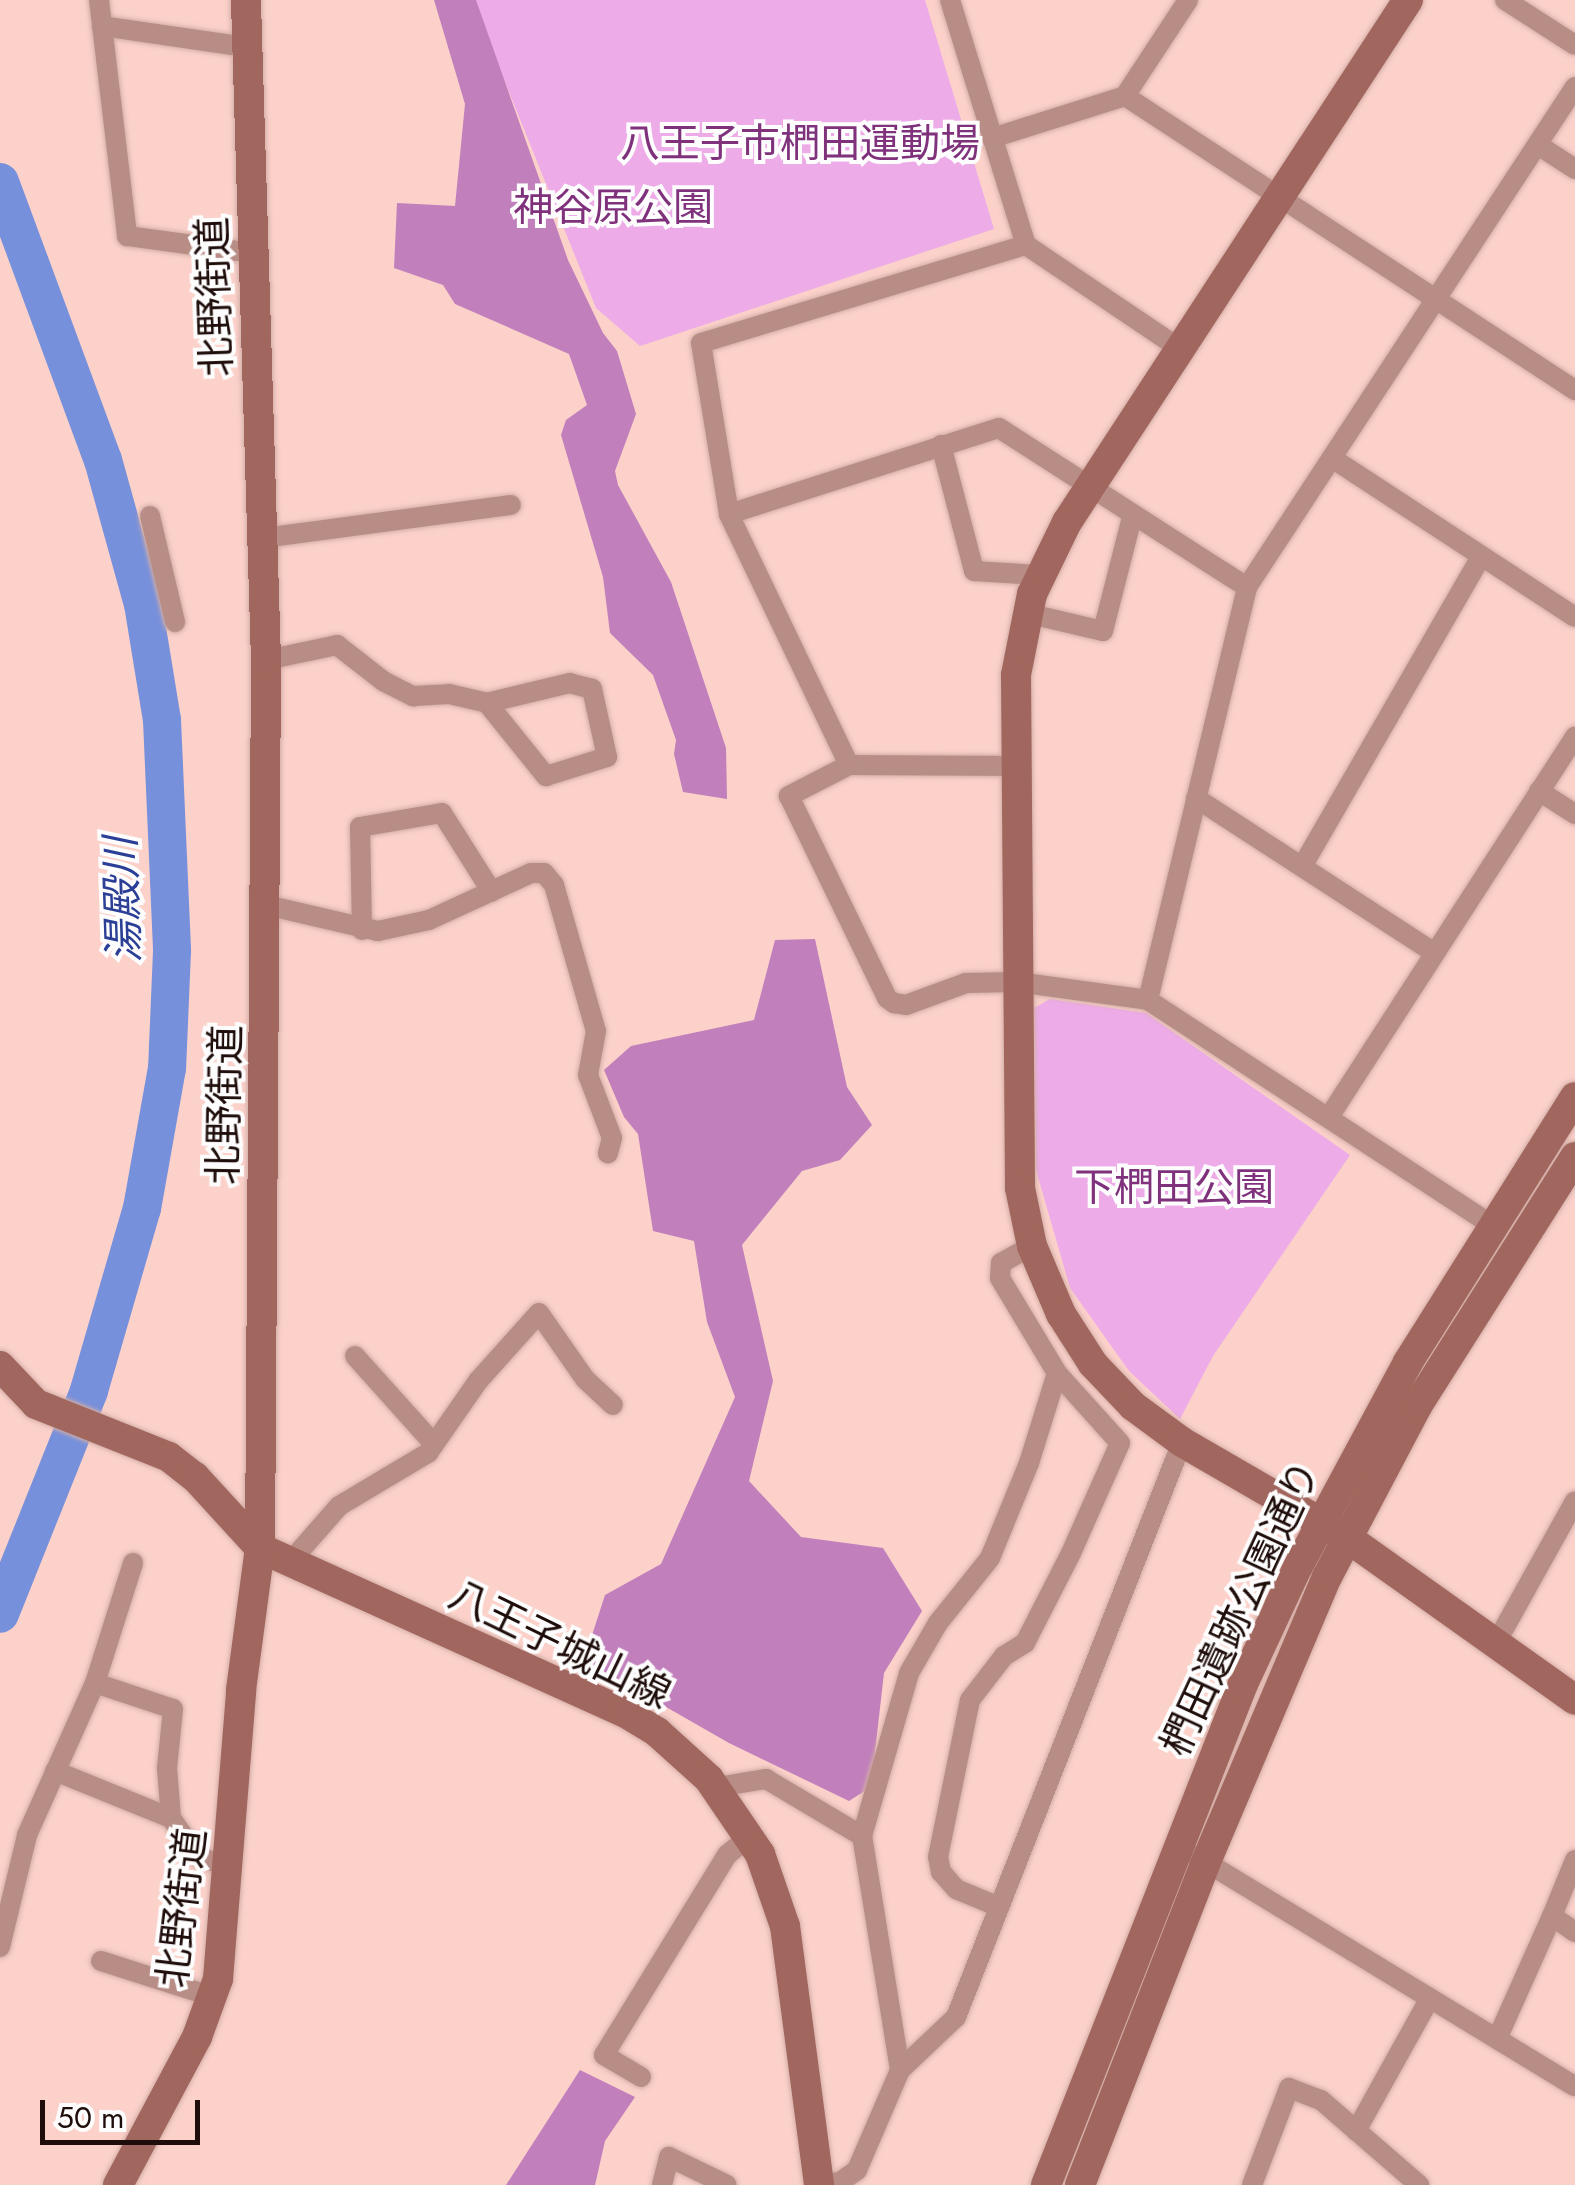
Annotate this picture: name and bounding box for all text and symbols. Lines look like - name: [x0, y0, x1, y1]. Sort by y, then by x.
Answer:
- park label: 八王子市椚田運動場: [620, 119, 980, 167]
- park label: 神谷原公園: [513, 183, 713, 231]
- street label: 北野街道: [187, 216, 241, 378]
- water label: 湯殿川: [96, 836, 150, 964]
- street label: 北野街道: [199, 1025, 249, 1185]
- park label: 下椚田公園: [1074, 1163, 1274, 1211]
- street label: 椚田遺跡公園通り: [1151, 1453, 1329, 1763]
- street label: 八王子城山線: [442, 1570, 678, 1718]
- street label: 北野街道: [147, 1826, 215, 1990]
- scale bar: [45, 2080, 205, 2142]
- text: 50 m: [57, 2096, 124, 2139]

